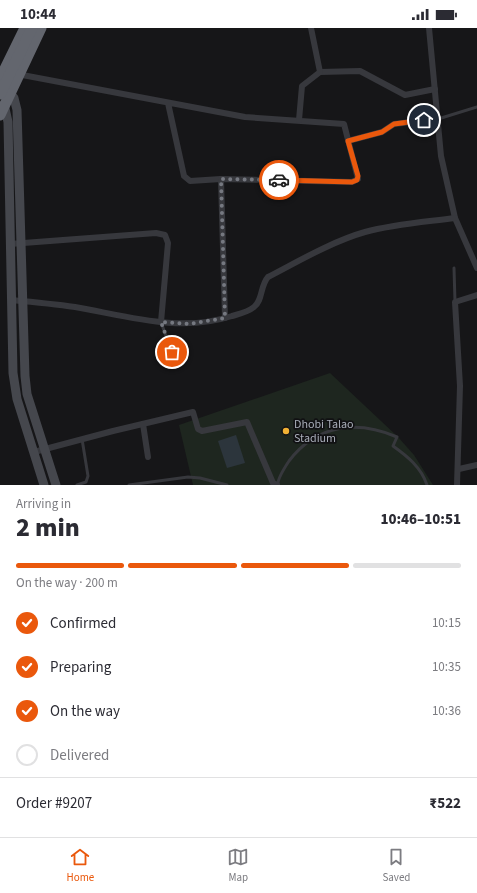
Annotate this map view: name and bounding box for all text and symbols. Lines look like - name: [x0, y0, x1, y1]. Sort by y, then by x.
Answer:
- text: 10:44: [20, 4, 56, 25]
- pin: [407, 103, 441, 137]
- icon: home: [413, 109, 435, 131]
- courier: [259, 160, 299, 200]
- icon: car: [268, 169, 290, 191]
- pin: [155, 335, 189, 369]
- icon: bag: [161, 341, 183, 363]
- place label: Dhobi Talao Stadium: [294, 416, 354, 447]
- marker: Dhobi Talao Stadium: [281, 426, 291, 436]
- text: Arriving in: [16, 495, 71, 513]
- text: 2 min: [16, 509, 80, 546]
- text: 10:46–10:51: [380, 509, 461, 530]
- text: On the way · 200 m: [16, 574, 118, 592]
- icon: check: [16, 612, 38, 634]
- text: Confirmed: [50, 613, 116, 634]
- text: 10:15: [432, 614, 461, 632]
- icon: check: [16, 656, 38, 678]
- text: Preparing: [50, 657, 111, 678]
- text: 10:35: [432, 658, 461, 676]
- icon: check: [16, 700, 38, 722]
- text: On the way: [50, 701, 120, 722]
- text: 10:36: [432, 702, 461, 720]
- text: Delivered: [50, 745, 109, 766]
- text: Order #9207: [16, 793, 92, 814]
- text: ₹522: [429, 793, 461, 814]
- tab: Home: [67, 846, 94, 885]
- tab: Map: [227, 846, 249, 885]
- tab: Saved: [382, 846, 410, 885]

